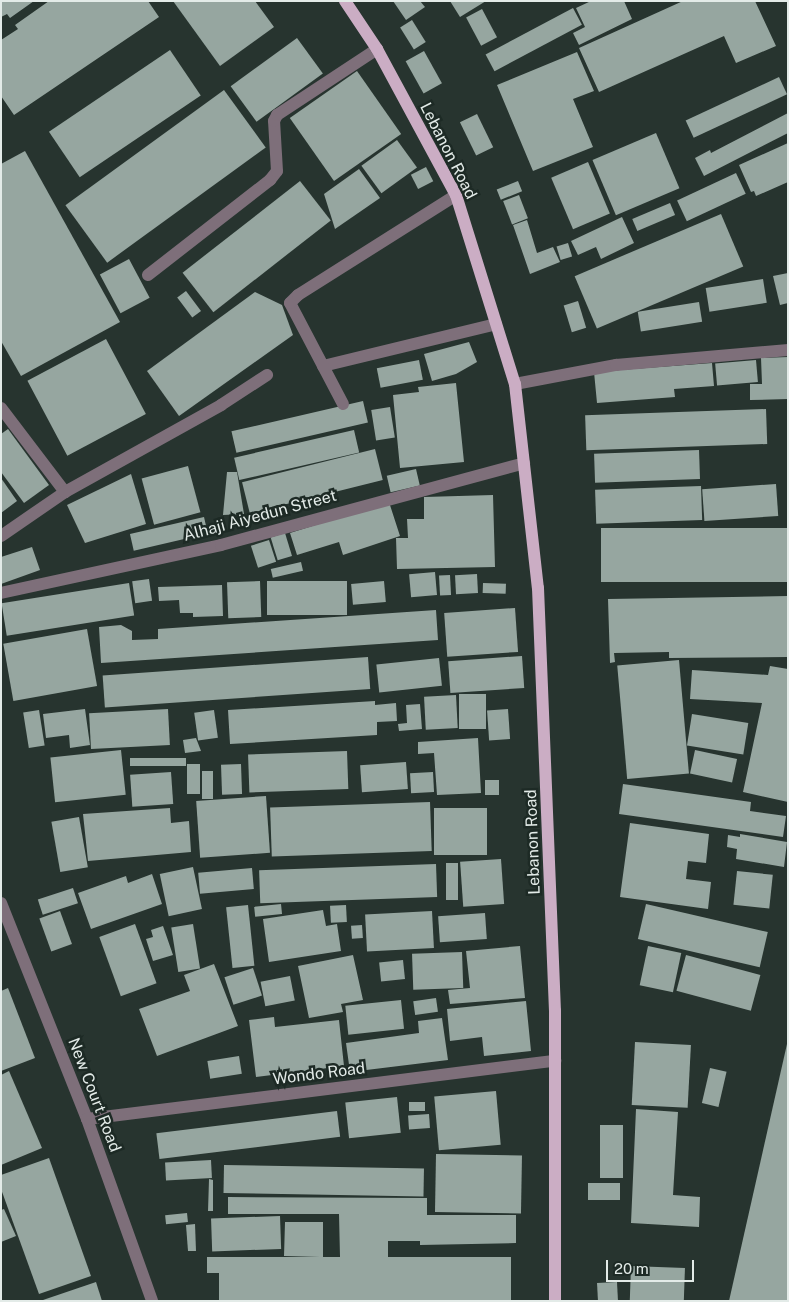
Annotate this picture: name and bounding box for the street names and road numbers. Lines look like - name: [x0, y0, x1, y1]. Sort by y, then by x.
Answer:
- street label: Lebanon Road: [415, 100, 481, 202]
- street label: Alhaji Aiyedun Street: [181, 486, 339, 546]
- street label: Lebanon Road: [522, 789, 544, 895]
- street label: New Court Road: [63, 1035, 125, 1155]
- street label: Wondo Road: [272, 1059, 366, 1089]

